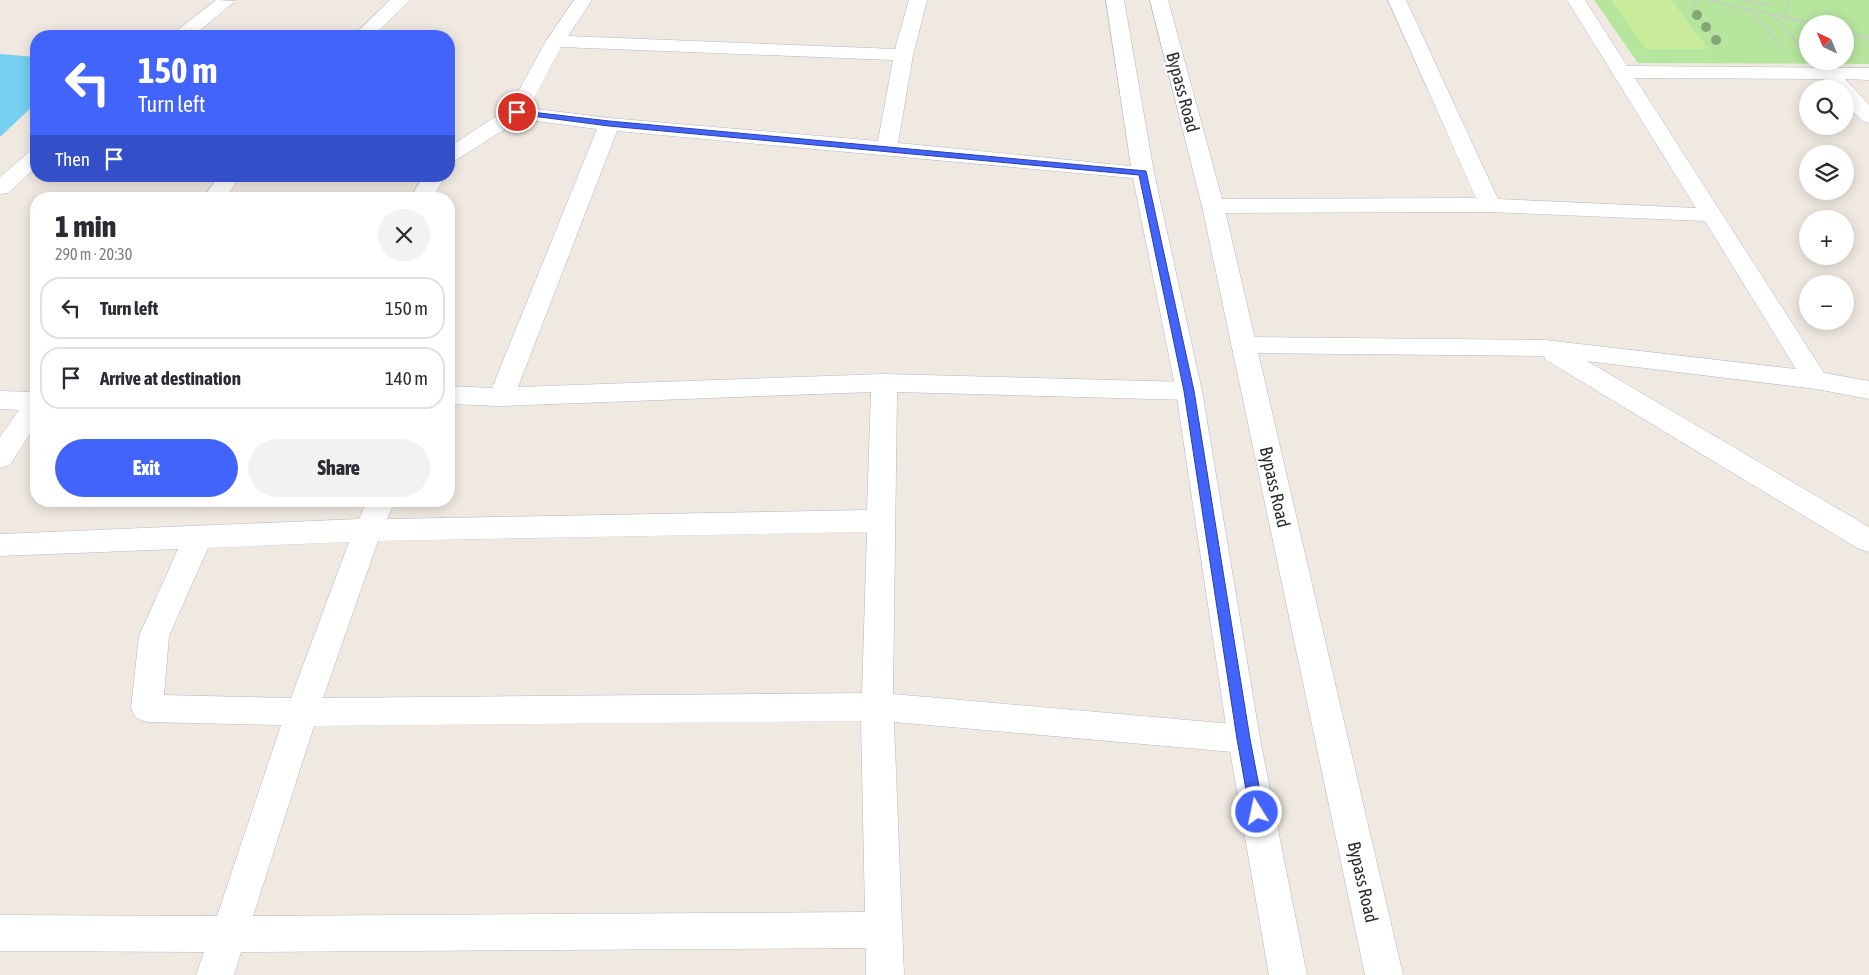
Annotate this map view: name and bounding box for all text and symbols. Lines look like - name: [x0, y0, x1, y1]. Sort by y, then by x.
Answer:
- north arrow: [1799, 15, 1854, 70]
- map controls: [1799, 15, 1854, 330]
- street label: Bypass Road: [1162, 49, 1204, 135]
- icon: left: [55, 50, 120, 115]
- text: 150 m: [138, 50, 217, 90]
- button: search: [1799, 80, 1854, 135]
- text: Turn left: [138, 91, 205, 117]
- pin: [496, 91, 538, 133]
- icon: arrive: [503, 98, 531, 126]
- icon: arrive: [100, 145, 128, 173]
- button: layers: [1799, 145, 1854, 200]
- text: Then: [55, 148, 90, 170]
- text: 1 min: [55, 209, 116, 243]
- button: close: [378, 209, 430, 261]
- button: +: [1799, 210, 1854, 265]
- text: 290 m · 20:30: [55, 245, 132, 263]
- button: −: [1799, 275, 1854, 330]
- icon: left: [57, 294, 85, 322]
- text: Turn left: [100, 297, 158, 319]
- text: 150 m: [385, 297, 428, 319]
- icon: arrive: [57, 364, 85, 392]
- text: Arrive at destination: [100, 367, 241, 389]
- text: 140 m: [385, 367, 428, 389]
- button: Exit: [55, 439, 238, 497]
- button: Share: [248, 439, 430, 497]
- street label: Bypass Road: [1256, 444, 1294, 530]
- position arrow: [1230, 785, 1282, 837]
- street label: Bypass Road: [1344, 839, 1382, 925]

